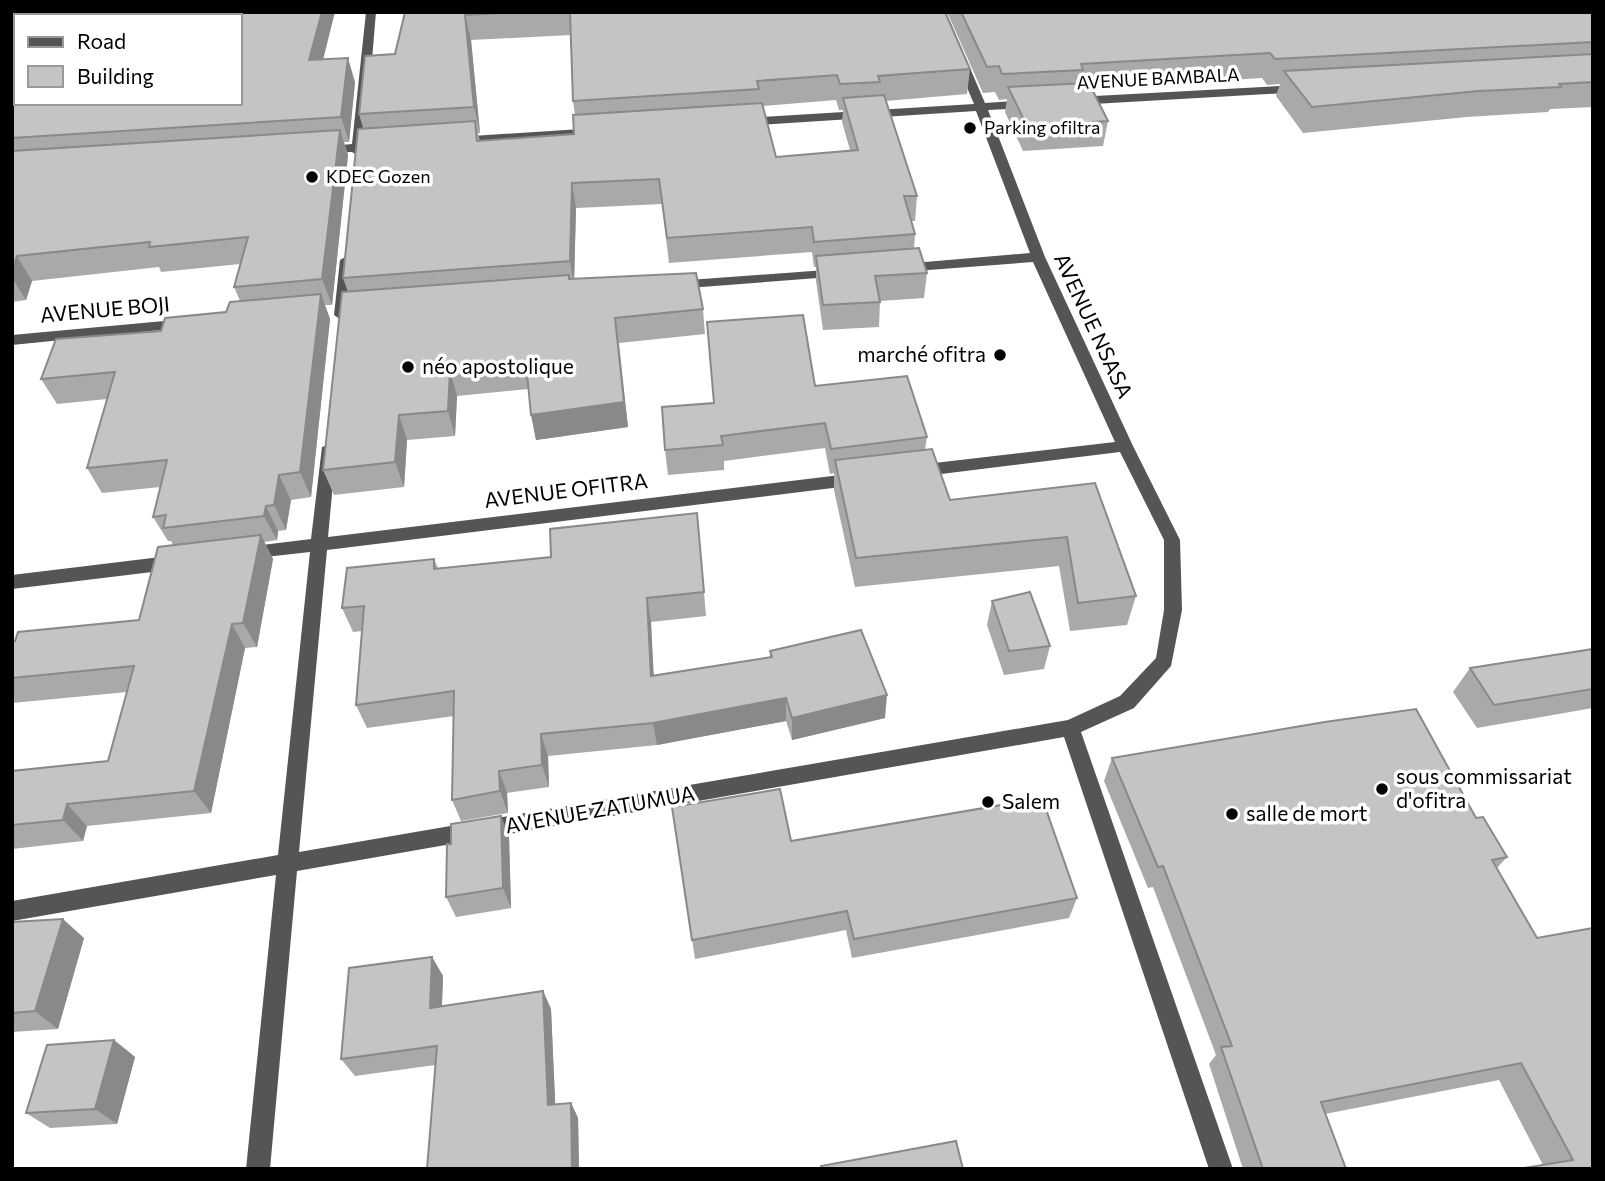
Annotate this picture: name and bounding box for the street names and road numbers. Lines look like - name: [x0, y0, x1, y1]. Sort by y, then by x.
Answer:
- street label: AVENUE BAMBALA: [1076, 63, 1240, 93]
- street label: AVENUE NSASA: [1050, 249, 1139, 402]
- street label: AVENUE BOJI: [39, 290, 171, 327]
- street label: AVENUE OFITRA: [483, 467, 649, 512]
- street label: AVENUE ZATUMUA: [503, 780, 696, 837]

